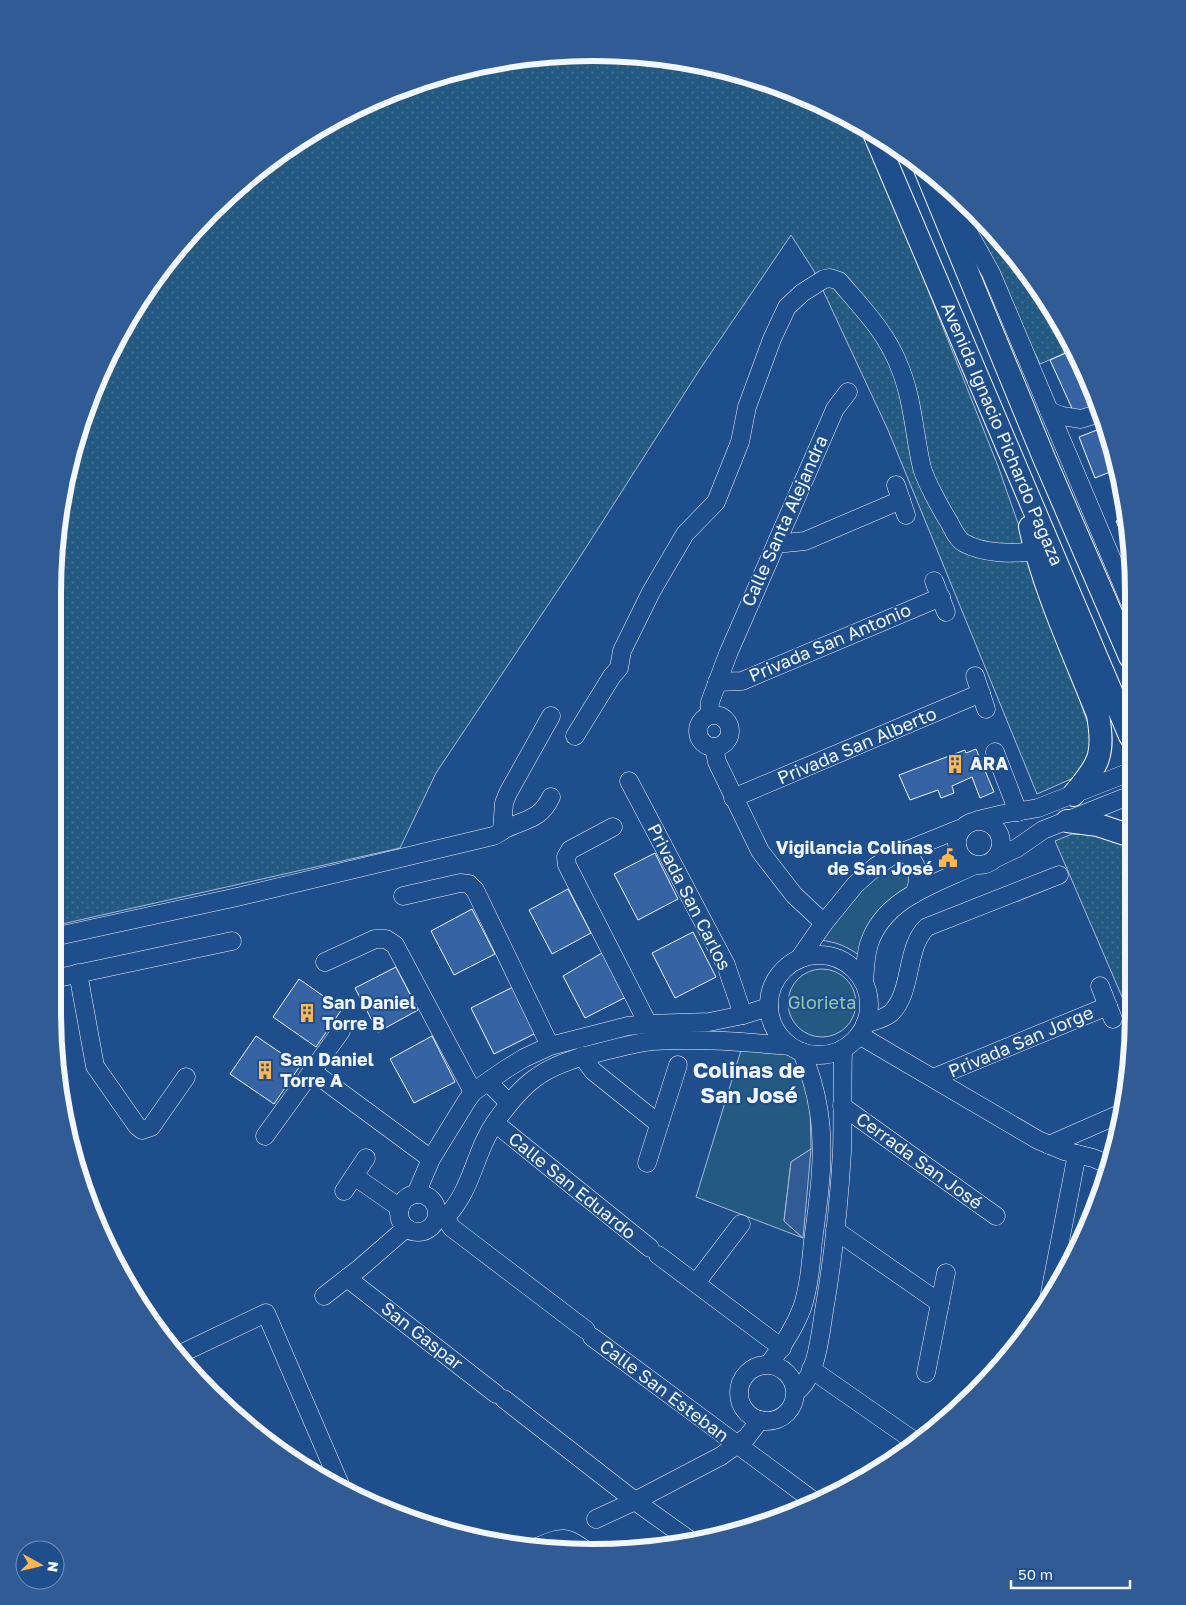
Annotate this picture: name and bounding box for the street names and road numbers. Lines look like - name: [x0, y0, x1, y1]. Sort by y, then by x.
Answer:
- street label: Avenida Ignacio Pichardo Pagaza: [937, 299, 1069, 569]
- street label: Calle Santa Alejandra: [736, 432, 832, 610]
- street label: Privada San Antonio: [745, 598, 914, 686]
- street label: Privada San Alberto: [774, 702, 939, 789]
- street label: Privada San Carlos: [643, 820, 736, 974]
- street label: Privada San Jorge: [945, 1001, 1096, 1082]
- street label: Cerrada San José: [852, 1107, 987, 1213]
- street label: Calle San Eduardo: [504, 1127, 641, 1243]
- street label: San Gaspar: [377, 1296, 468, 1374]
- street label: Calle San Esteban: [596, 1334, 734, 1446]

